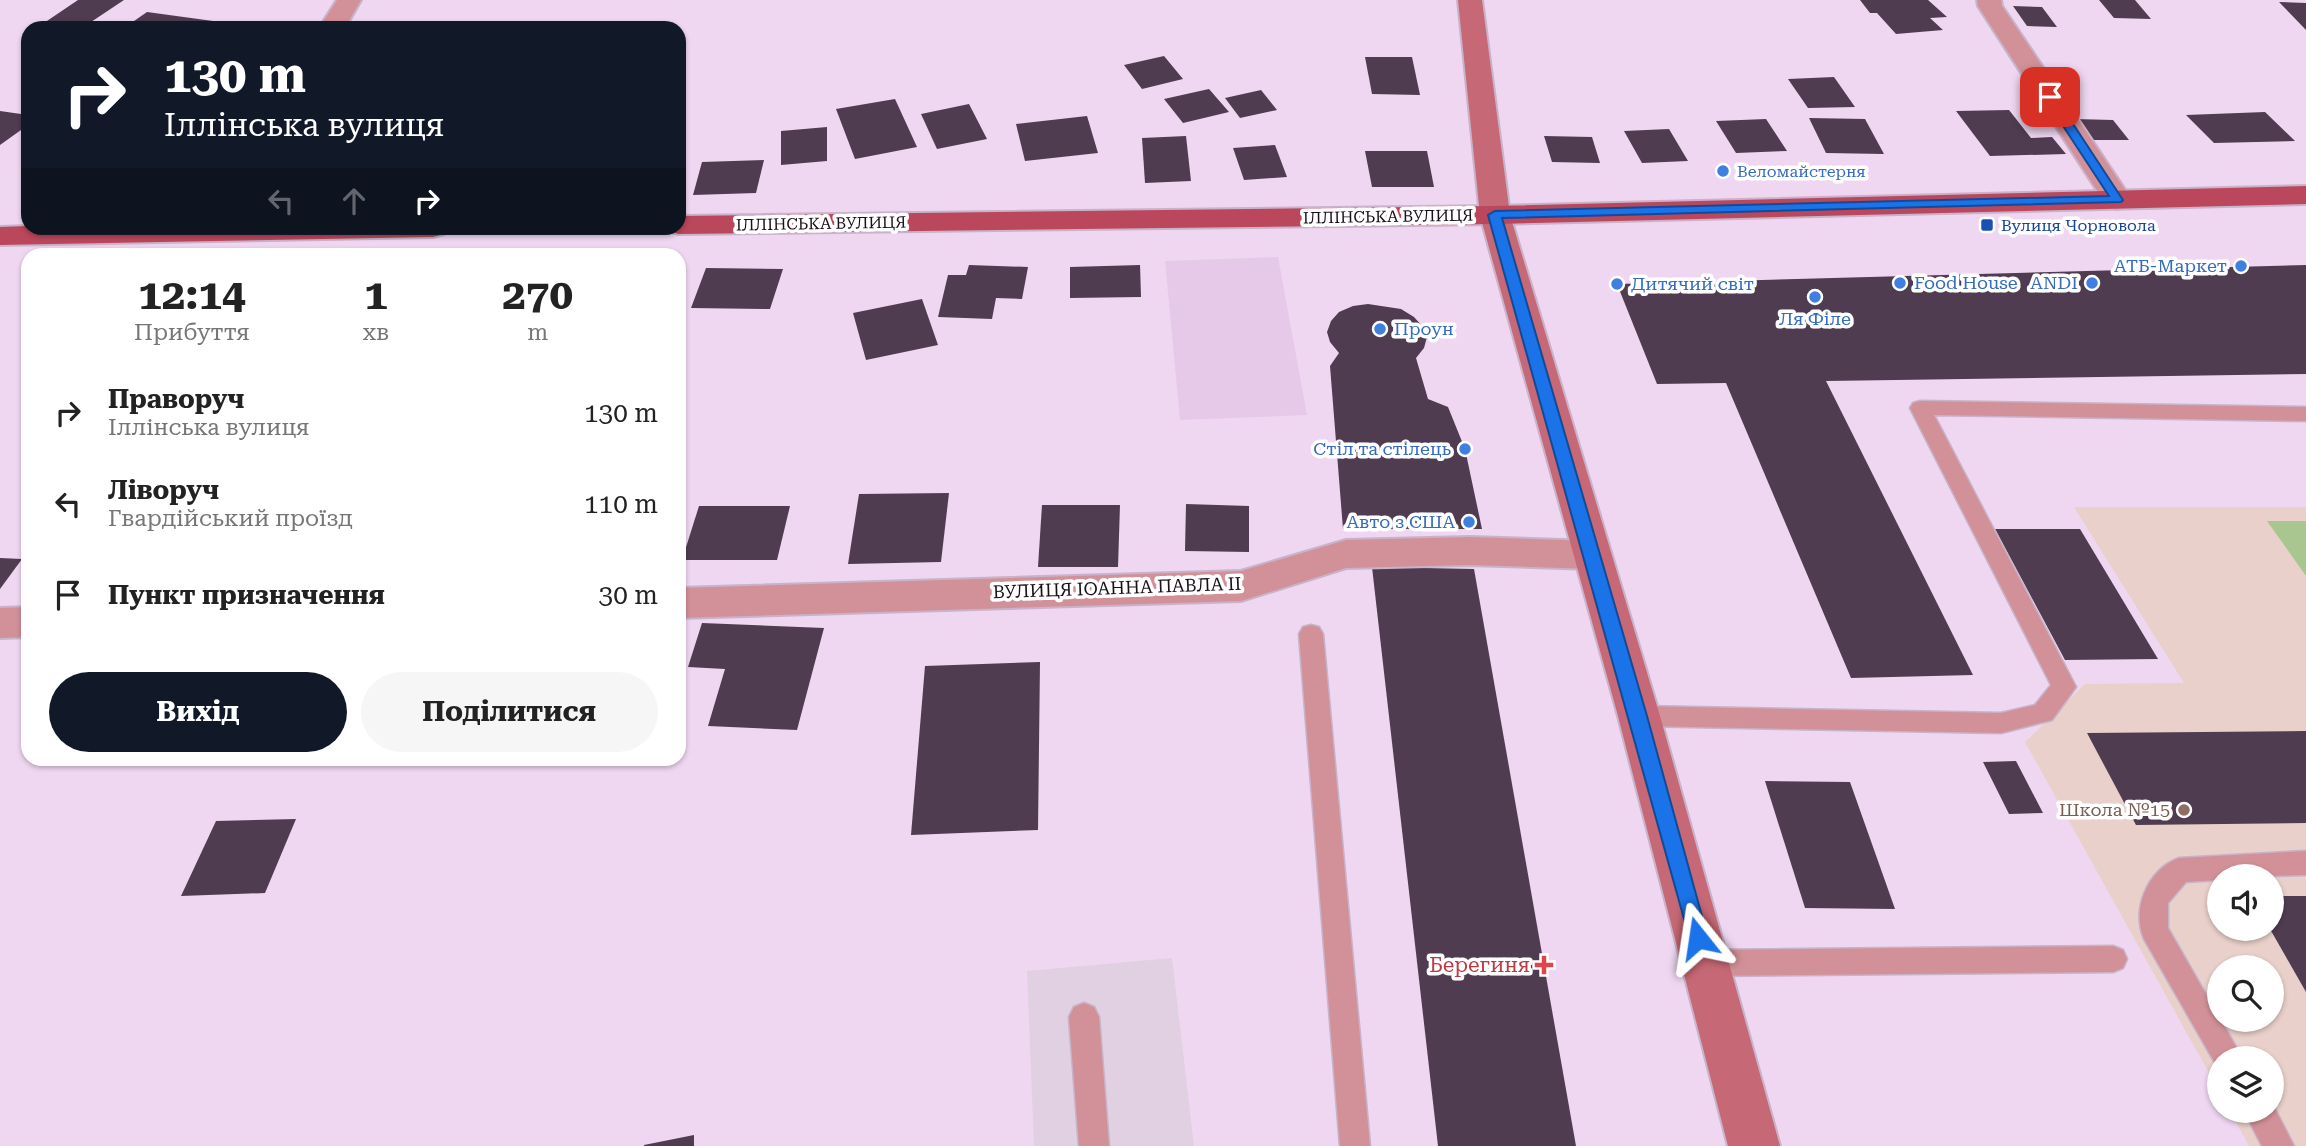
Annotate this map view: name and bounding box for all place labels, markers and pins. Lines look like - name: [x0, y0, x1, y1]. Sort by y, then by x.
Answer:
- pin: [2020, 67, 2080, 127]
- place label: Веломайстерня: [1737, 162, 1866, 181]
- marker: Веломайстерня: [1715, 163, 1731, 179]
- place label: Вулиця Чорновола: [2001, 216, 2156, 235]
- marker: Вулиця Чорновола: [1979, 217, 1995, 233]
- place label: АТБ-Маркет: [2114, 255, 2227, 276]
- marker: АТБ-Маркет: [2233, 258, 2249, 274]
- place label: Food House: [1914, 272, 2018, 293]
- place label: ANDI: [2030, 272, 2078, 293]
- place label: Дитячий світ: [1631, 273, 1754, 294]
- marker: Food House: [1892, 275, 1908, 291]
- marker: ANDI: [2084, 275, 2100, 291]
- marker: Дитячий світ: [1609, 276, 1625, 292]
- marker: Ля Філе: [1807, 289, 1823, 305]
- place label: Ля Філе: [1779, 308, 1851, 329]
- place label: Проун: [1394, 318, 1454, 339]
- marker: Проун: [1372, 321, 1388, 337]
- place label: Стіл та стілець: [1313, 438, 1452, 459]
- marker: Стіл та стілець: [1457, 441, 1473, 457]
- place label: Авто з США: [1347, 511, 1455, 532]
- marker: Авто з США: [1461, 514, 1477, 530]
- place label: Школа №15: [2059, 799, 2170, 820]
- marker: Школа №15: [2176, 802, 2192, 818]
- place label: Берегиня: [1429, 953, 1530, 977]
- marker: Берегиня: [1536, 957, 1552, 973]

